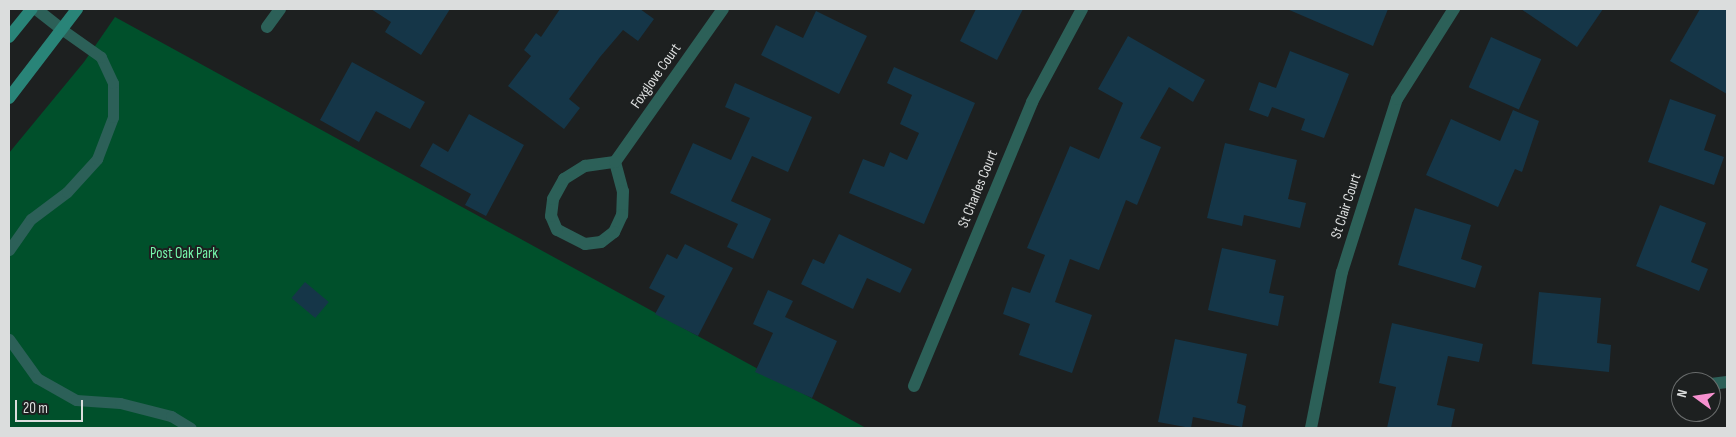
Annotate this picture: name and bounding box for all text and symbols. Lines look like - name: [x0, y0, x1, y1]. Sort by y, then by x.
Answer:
- street label: Foxglove Court: [627, 40, 685, 112]
- street label: St Charles Court: [954, 147, 1002, 231]
- street label: St Clair Court: [1327, 171, 1365, 241]
- park label: Post Oak Park: [150, 245, 218, 263]
- north arrow: [1671, 372, 1721, 422]
- text: N: [1673, 388, 1691, 399]
- scale bar: [18, 390, 85, 422]
- text: 20 m: [23, 399, 48, 418]

